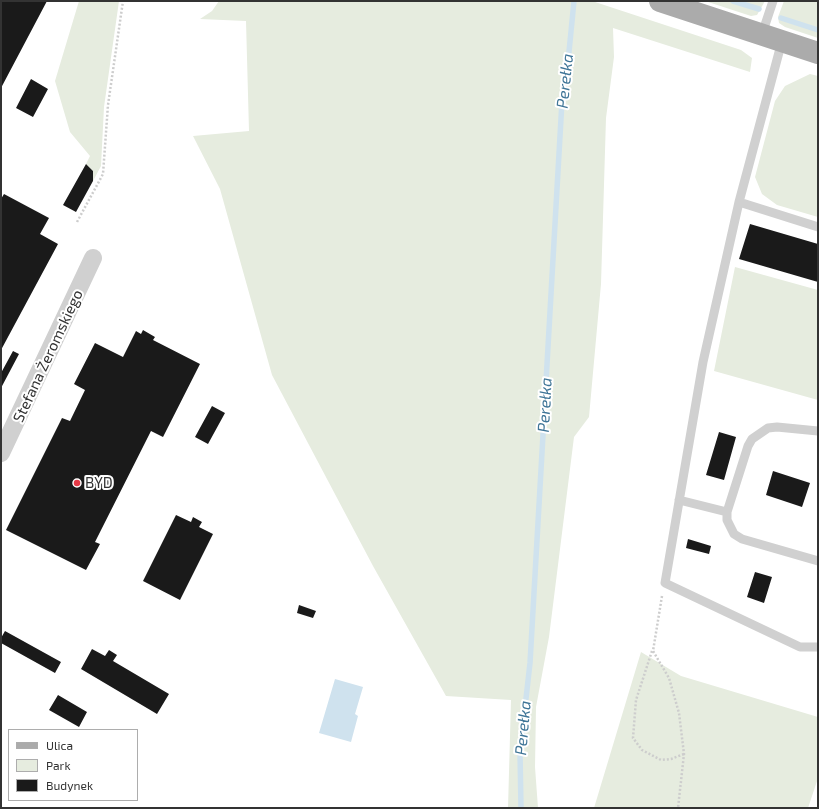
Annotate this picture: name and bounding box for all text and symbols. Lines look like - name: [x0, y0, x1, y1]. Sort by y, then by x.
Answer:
- water label: Perełka: [553, 53, 577, 109]
- street label: Stefana Żeromskiego: [9, 287, 87, 425]
- water label: Perełka: [534, 377, 556, 433]
- place label: BYD: [85, 474, 113, 492]
- marker: BYD: [72, 478, 82, 488]
- water label: Perełka: [511, 700, 535, 756]
- legend: [8, 729, 138, 801]
- text: Ulica: [46, 738, 73, 752]
- text: Park: [46, 758, 71, 772]
- text: Budynek: [46, 778, 93, 792]

